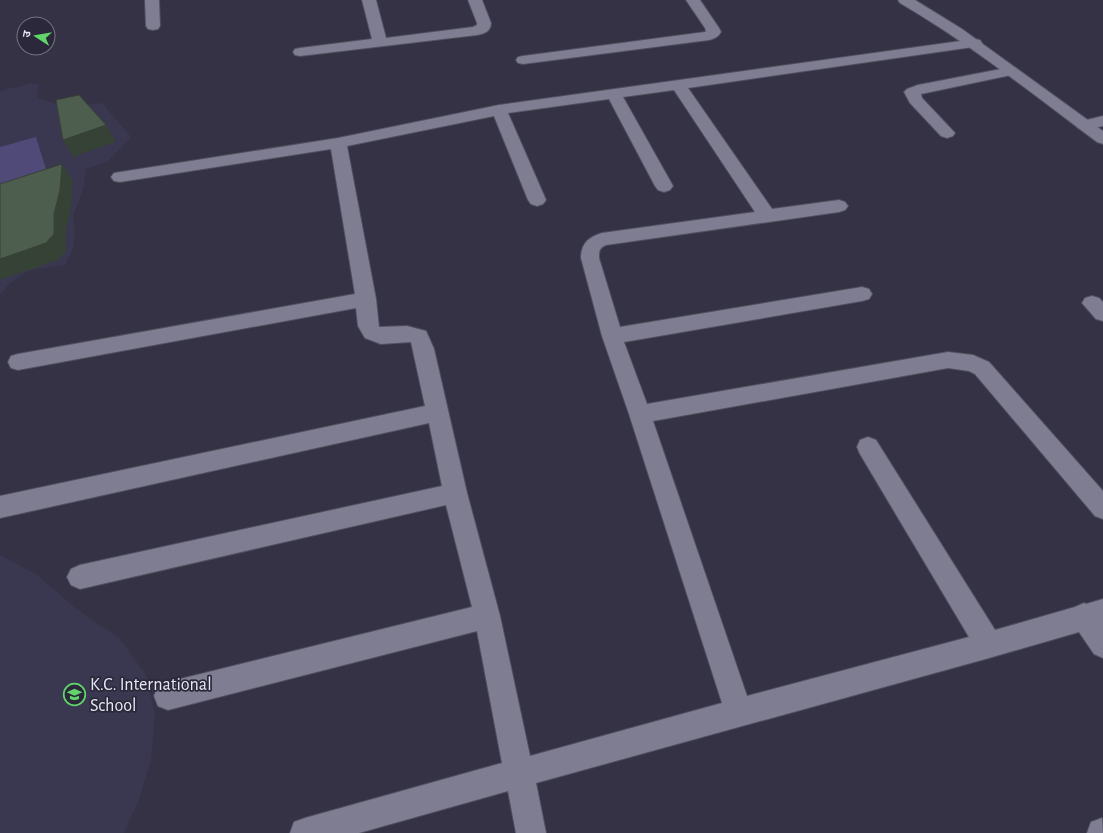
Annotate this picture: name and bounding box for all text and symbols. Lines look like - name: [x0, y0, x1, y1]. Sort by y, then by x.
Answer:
- north arrow: [16, 16, 56, 56]
- text: उ: [21, 29, 33, 38]
- place label: K.C. International School: [90, 676, 212, 715]
- school or university icon: K.C. International School: [62, 682, 88, 708]

